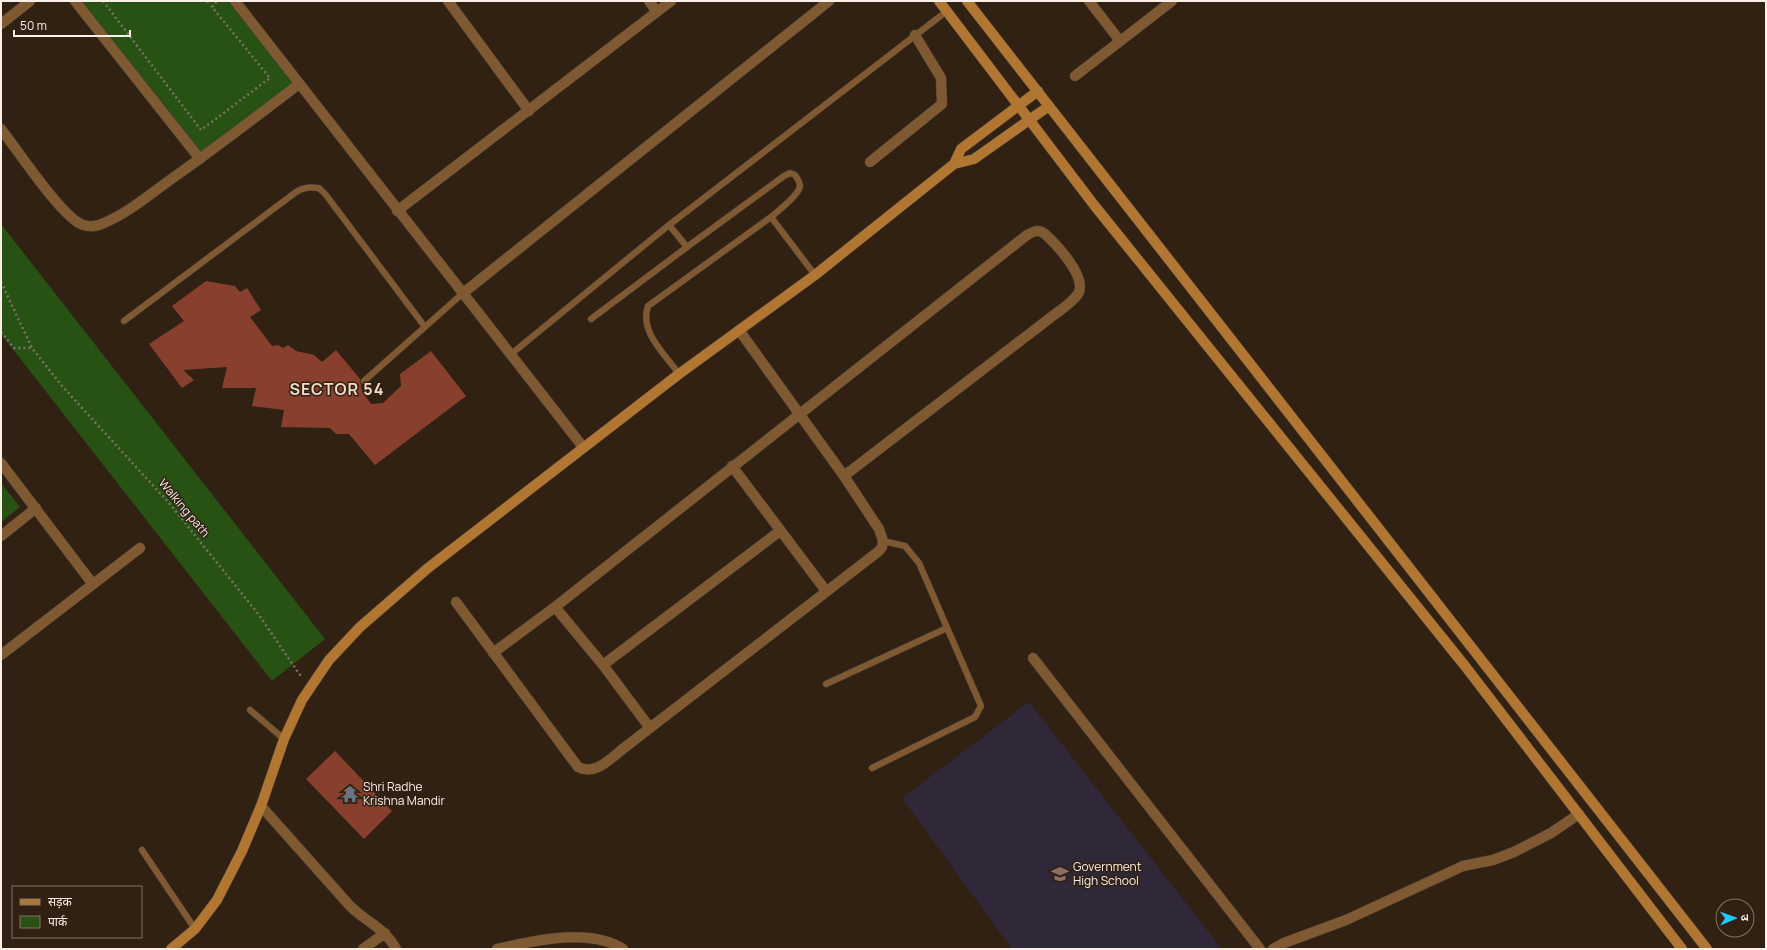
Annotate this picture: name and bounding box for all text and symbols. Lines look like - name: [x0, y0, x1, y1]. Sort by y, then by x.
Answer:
- scale bar: [14, 12, 130, 38]
- text: 50 m: [20, 17, 47, 34]
- district label: SECTOR 54: [290, 378, 384, 400]
- street label: Walking path: [155, 475, 214, 540]
- place label: Shri Radhe Krishna Mandir: [363, 778, 446, 809]
- temple icon: Shri Radhe Krishna Mandir: [340, 784, 360, 804]
- place label: Government High School: [1073, 858, 1142, 889]
- school or university icon: Government High School: [1050, 864, 1070, 884]
- legend: [12, 886, 142, 938]
- text: सड़क: [48, 893, 73, 910]
- north arrow: [1715, 898, 1755, 938]
- text: पार्क: [48, 913, 68, 930]
- text: उ: [1738, 914, 1753, 922]

